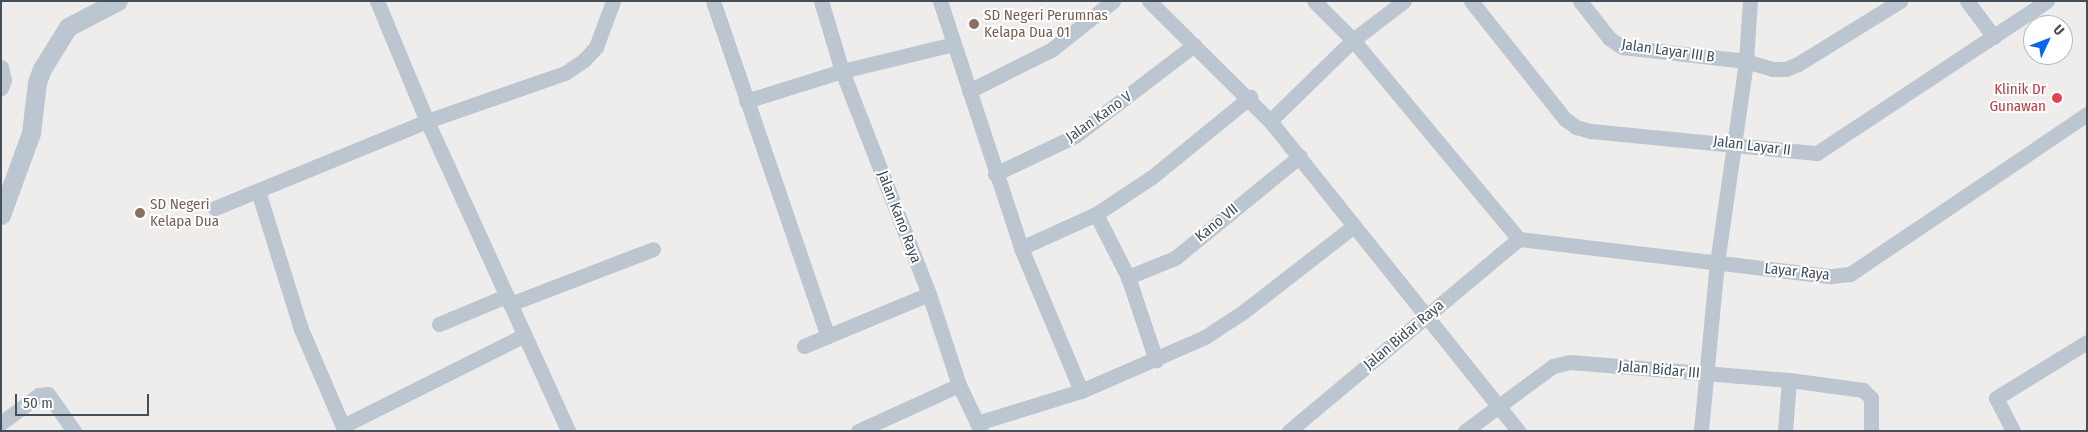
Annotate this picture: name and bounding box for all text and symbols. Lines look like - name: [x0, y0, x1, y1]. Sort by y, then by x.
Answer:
- place label: SD Negeri Perumnas Kelapa Dua 01: [984, 6, 1108, 41]
- north arrow: [2023, 15, 2073, 65]
- marker: SD Negeri Perumnas Kelapa Dua 01: [968, 18, 980, 30]
- text: U: [2050, 21, 2068, 39]
- street label: Jalan Layar III B: [1620, 36, 1716, 66]
- place label: Klinik Dr Gunawan: [1989, 80, 2046, 115]
- street label: Jalan Kano V: [1063, 88, 1135, 146]
- marker: Klinik Dr Gunawan: [2050, 91, 2064, 105]
- street label: Jalan Layar II: [1712, 132, 1792, 160]
- street label: Jalan Kano Raya: [873, 168, 925, 266]
- place label: SD Negeri Kelapa Dua: [150, 195, 219, 230]
- street label: Kano VII: [1192, 200, 1242, 246]
- marker: SD Negeri Kelapa Dua: [134, 207, 146, 219]
- street label: Layar Raya: [1764, 260, 1830, 284]
- street label: Jalan Bidar Raya: [1360, 296, 1448, 374]
- street label: Jalan Bidar III: [1617, 357, 1701, 383]
- scale bar: [18, 384, 151, 416]
- text: 50 m: [23, 394, 53, 412]

